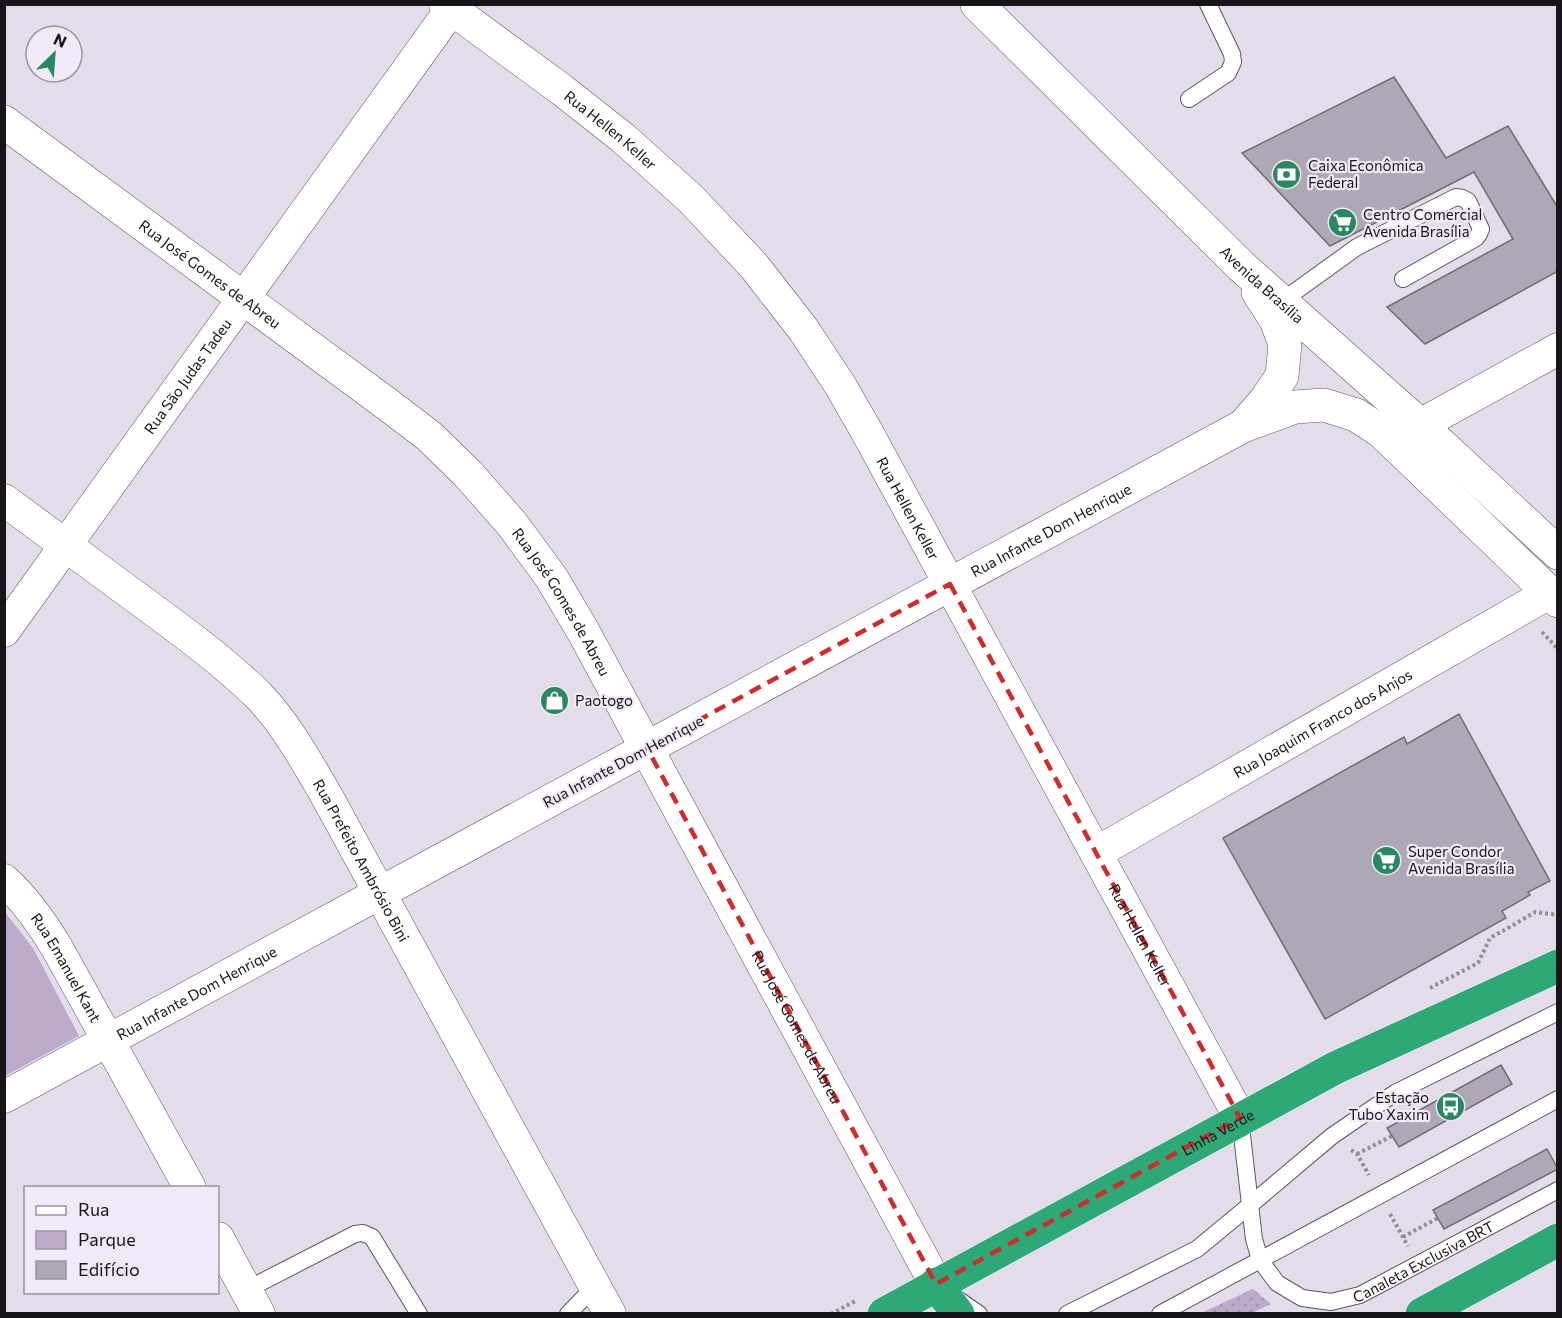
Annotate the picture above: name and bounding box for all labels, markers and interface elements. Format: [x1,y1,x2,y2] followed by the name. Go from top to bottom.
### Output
[24,24,84,84] north arrow
[51,29,70,51] text: N
[561,86,661,173] street label: Rua Hellen Keller
[1308,156,1424,191] place label: Caixa Econômica Federal
[1271,158,1303,190] bank icon: Caixa Econômica Federal
[1363,205,1482,240] place label: Centro Comercial Avenida Brasília
[1326,207,1358,239] supermarket icon: Centro Comercial Avenida Brasília
[136,216,284,332] street label: Rua José Gomes de Abreu
[1217,242,1308,327] street label: Avenida Brasília
[140,315,235,437] street label: Rua São Judas Tadeu
[873,454,944,563] street label: Rua Hellen Keller
[967,479,1134,580] street label: Rua Infante Dom Henrique
[509,524,615,679] street label: Rua José Gomes de Abreu
[1230,665,1415,781] street label: Rua Joaquim Franco dos Anjos
[538,684,570,716] shop icon: Paotogo
[575,691,633,709] place label: Paotogo
[540,711,707,811] street label: Rua Infante Dom Henrique
[310,776,413,945] street label: Rua Prefeito Ambrósio Bini
[1408,842,1515,877] place label: Super Condor Avenida Brasília
[1371,844,1403,876] supermarket icon: Super Condor Avenida Brasília
[1105,881,1176,990] street label: Rua Hellen Keller
[28,909,105,1025] street label: Rua Emanuel Kant
[113,942,280,1043] street label: Rua Infante Dom Henrique
[748,947,846,1106] street label: Rua José Gomes de Abreu
[1349,1088,1429,1123] place label: Estação Tubo Xaxim
[1434,1090,1466,1122] bus stop icon: Estação Tubo Xaxim
[1178,1105,1257,1159] street label: Linha Verde
[24,1186,219,1294] legend
[78,1198,109,1220] text: Rua
[1351,1217,1497,1305] street label: Canaleta Exclusiva BRT
[78,1228,136,1250] text: Parque
[78,1258,140,1280] text: Edifício

